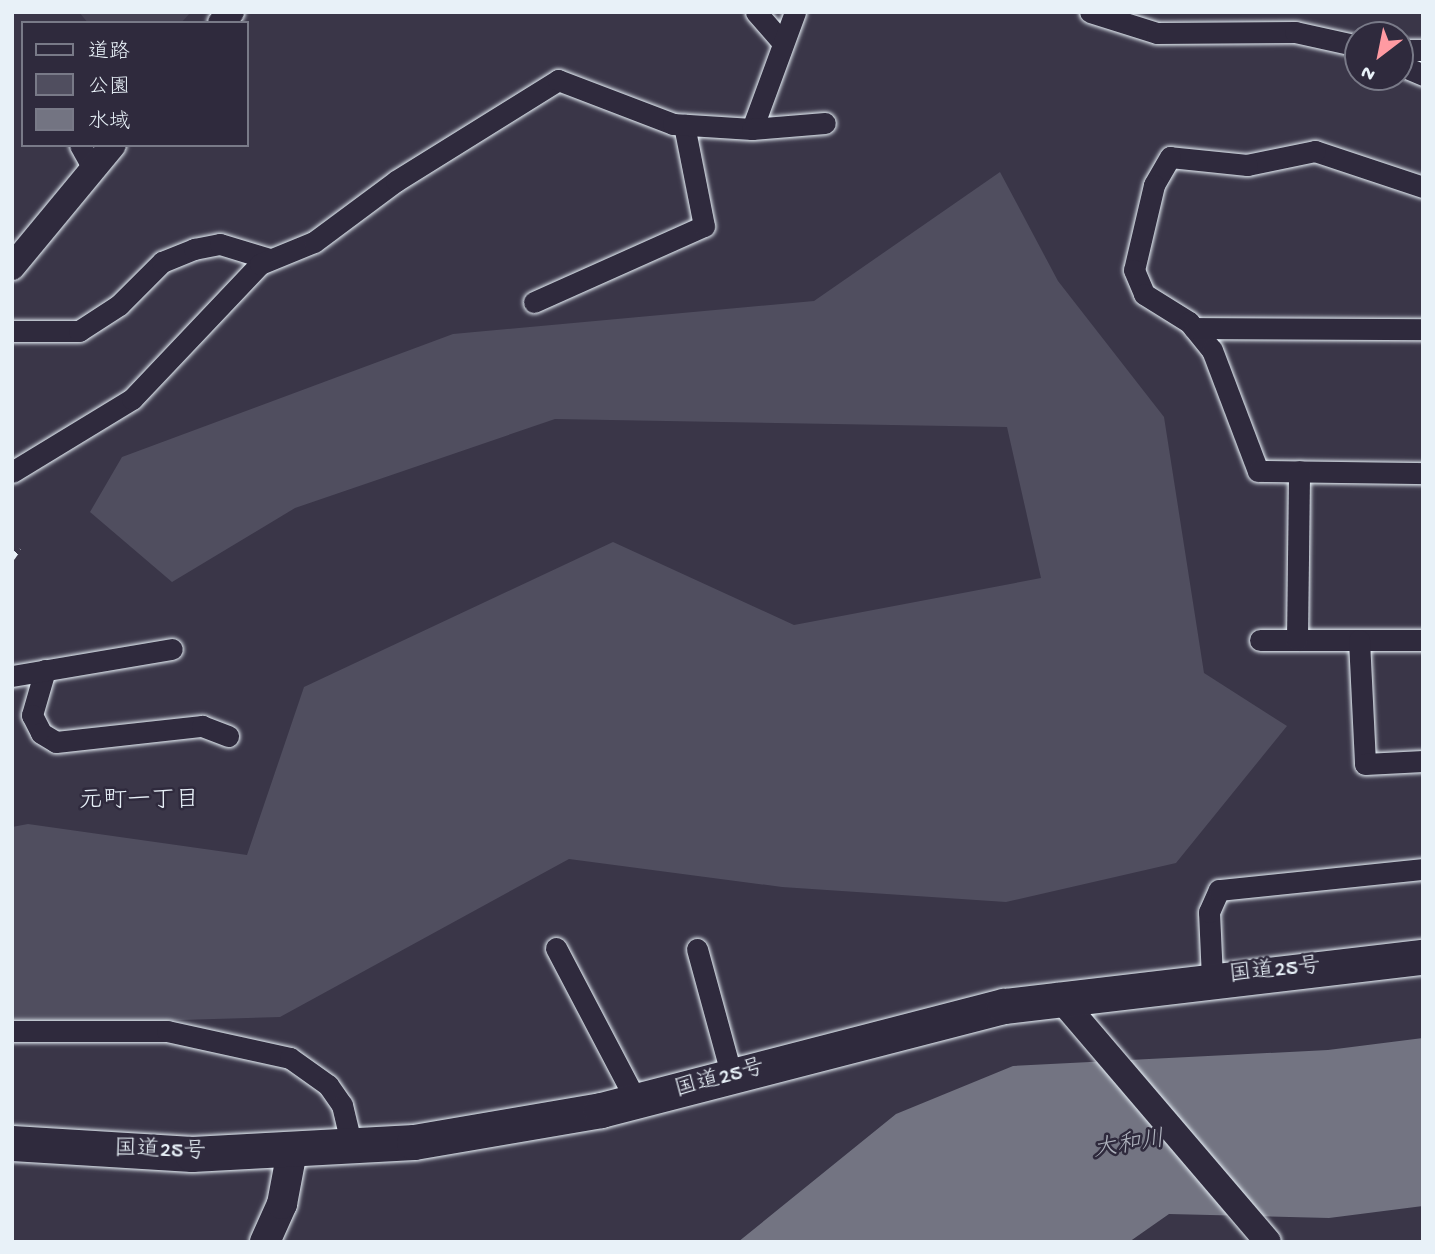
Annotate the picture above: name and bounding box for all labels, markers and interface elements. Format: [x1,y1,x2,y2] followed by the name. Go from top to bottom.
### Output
[21,21,248,147] legend
[1344,21,1414,91] north arrow
[88,41,130,66] text: 道路
[1357,59,1380,86] text: N
[88,76,130,101] text: 公園
[88,111,130,136] text: 水域
[79,788,199,816] district label: 元町一丁目
[1228,953,1322,991] street label: 国道25号
[672,1055,768,1105] street label: 国道25号
[1091,1126,1167,1166] water label: 大和川
[113,1137,207,1167] street label: 国道25号

